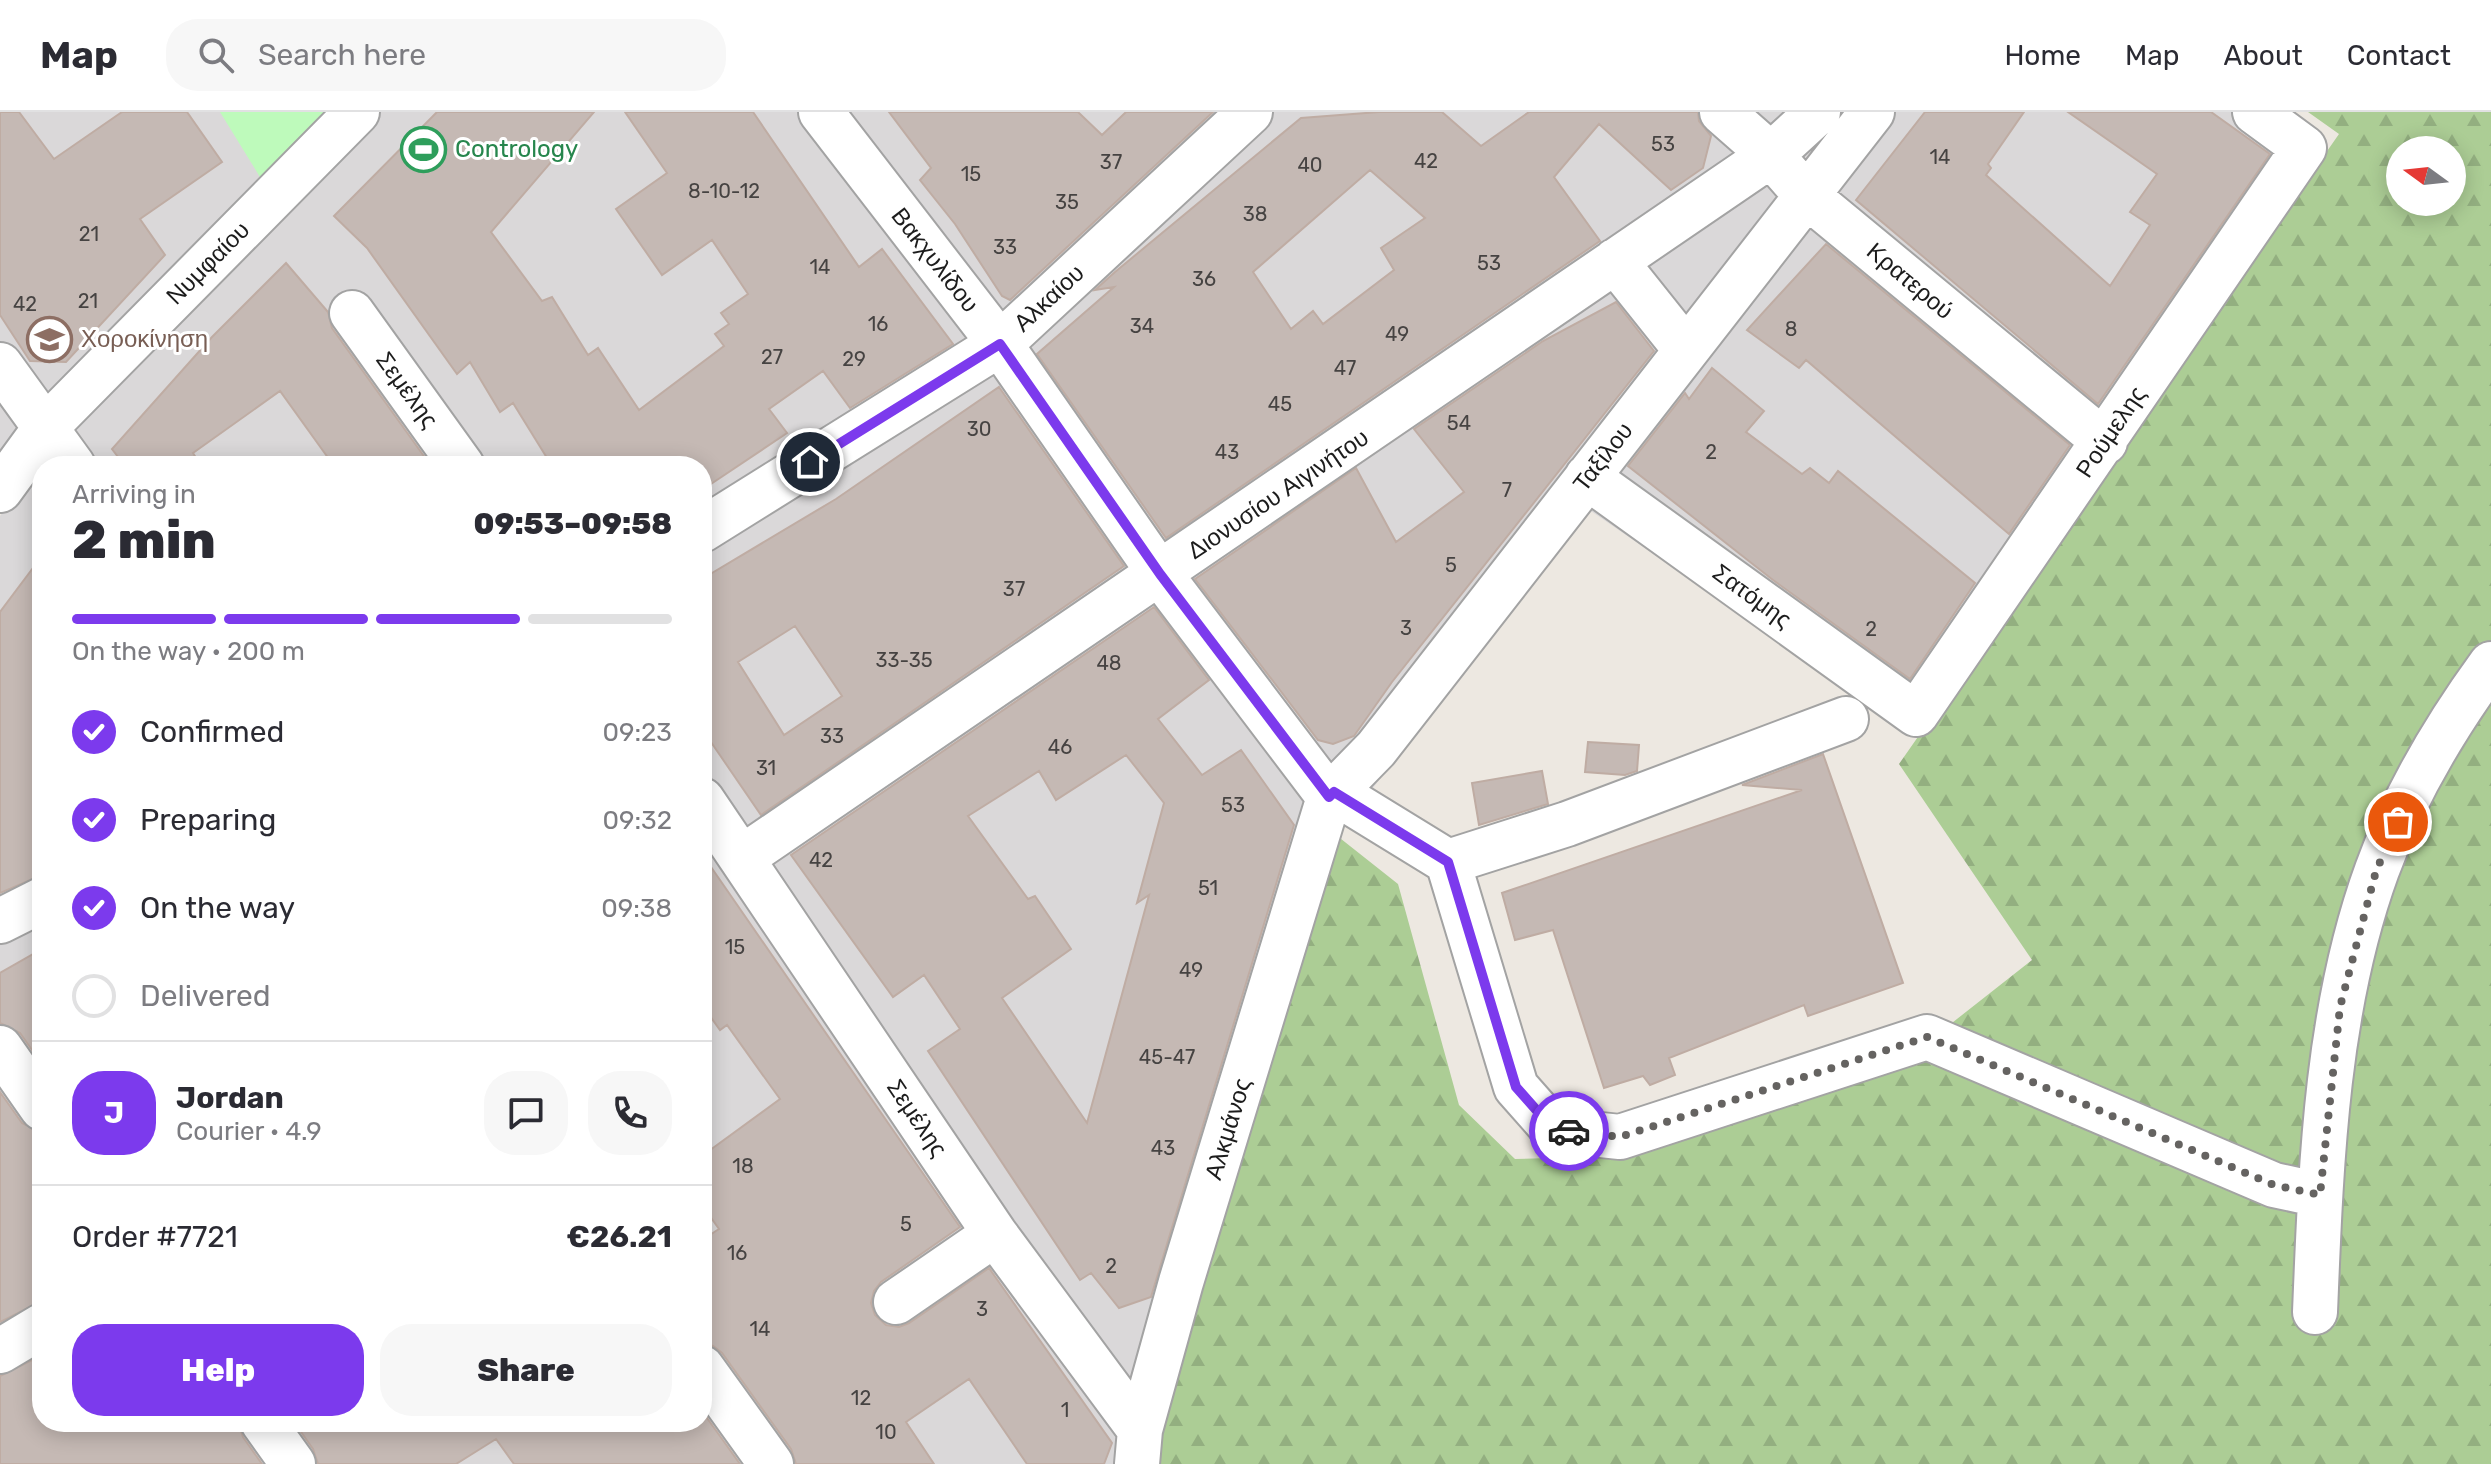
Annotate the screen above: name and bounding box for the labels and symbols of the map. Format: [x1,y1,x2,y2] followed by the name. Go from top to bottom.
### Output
[400,125,448,173] sports icon: Contrology
[1651,132,1675,156] house number: 53
[455,135,578,163] place label: Contrology
[2386,136,2466,216] north arrow
[1930,145,1950,169] house number: 14
[1414,149,1438,173] house number: 42
[1100,150,1122,174] house number: 37
[1297,153,1323,177] house number: 40
[961,162,981,186] house number: 15
[688,179,760,203] house number: 8-10-12
[1055,190,1079,214] house number: 35
[886,202,984,318] street label: Βακχυλίδου
[1243,202,1267,226] house number: 38
[161,216,255,310] street label: Νυμφαίου
[79,222,99,246] house number: 21
[993,235,1017,259] house number: 33
[1861,237,1959,325] street label: Κρατερού
[1477,251,1501,275] house number: 53
[810,255,830,279] house number: 14
[1008,259,1090,337] street label: Αλκαίου
[1192,267,1216,291] house number: 36
[78,289,98,313] house number: 21
[13,292,37,316] house number: 42
[868,312,888,336] house number: 16
[1130,314,1154,338] house number: 34
[26,315,74,363] school or university icon: Χοροκίνηση
[1785,317,1797,341] house number: 8
[1385,322,1409,346] house number: 49
[81,325,208,353] place label: Χοροκίνηση
[761,345,783,369] house number: 27
[370,347,444,433] street label: Σεμέλης
[842,347,866,371] house number: 29
[1334,356,1356,380] house number: 47
[2070,381,2152,483] street label: Ρούμελης
[1268,392,1292,416] house number: 45
[1447,411,1471,435] house number: 54
[967,417,991,441] house number: 30
[1567,417,1639,497] street label: Ταξίλου
[1182,423,1374,565] street label: Διονυσίου Αιγινήτου
[776,428,844,496] pin
[1215,440,1239,464] house number: 43
[1705,440,1717,464] house number: 2
[1502,478,1512,502] house number: 7
[1445,553,1457,577] house number: 5
[1707,558,1797,634] street label: Σατόμης
[1003,577,1025,601] house number: 37
[1400,616,1412,640] house number: 3
[1865,617,1877,641] house number: 2
[875,648,933,672] house number: 33-35
[1096,651,1122,675] house number: 48
[820,724,844,748] house number: 33
[1048,735,1072,759] house number: 46
[756,756,776,780] house number: 31
[2364,788,2432,856] pin
[1221,793,1245,817] house number: 53
[809,848,833,872] house number: 42
[1198,876,1218,900] house number: 51
[725,935,745,959] house number: 15
[1179,958,1203,982] house number: 49
[1139,1045,1195,1069] house number: 45-47
[881,1074,953,1162] street label: Σεμέλης
[1199,1075,1257,1183] street label: Αλκμάνος
[1529,1091,1609,1171] courier
[1151,1136,1175,1160] house number: 43
[732,1154,754,1178] house number: 18
[900,1212,912,1236] house number: 5
[727,1241,747,1265] house number: 16
[1105,1254,1117,1278] house number: 2
[976,1297,988,1321] house number: 3
[750,1317,770,1341] house number: 14
[851,1386,871,1410] house number: 12
[1061,1398,1069,1422] house number: 1
[875,1420,897,1444] house number: 10

